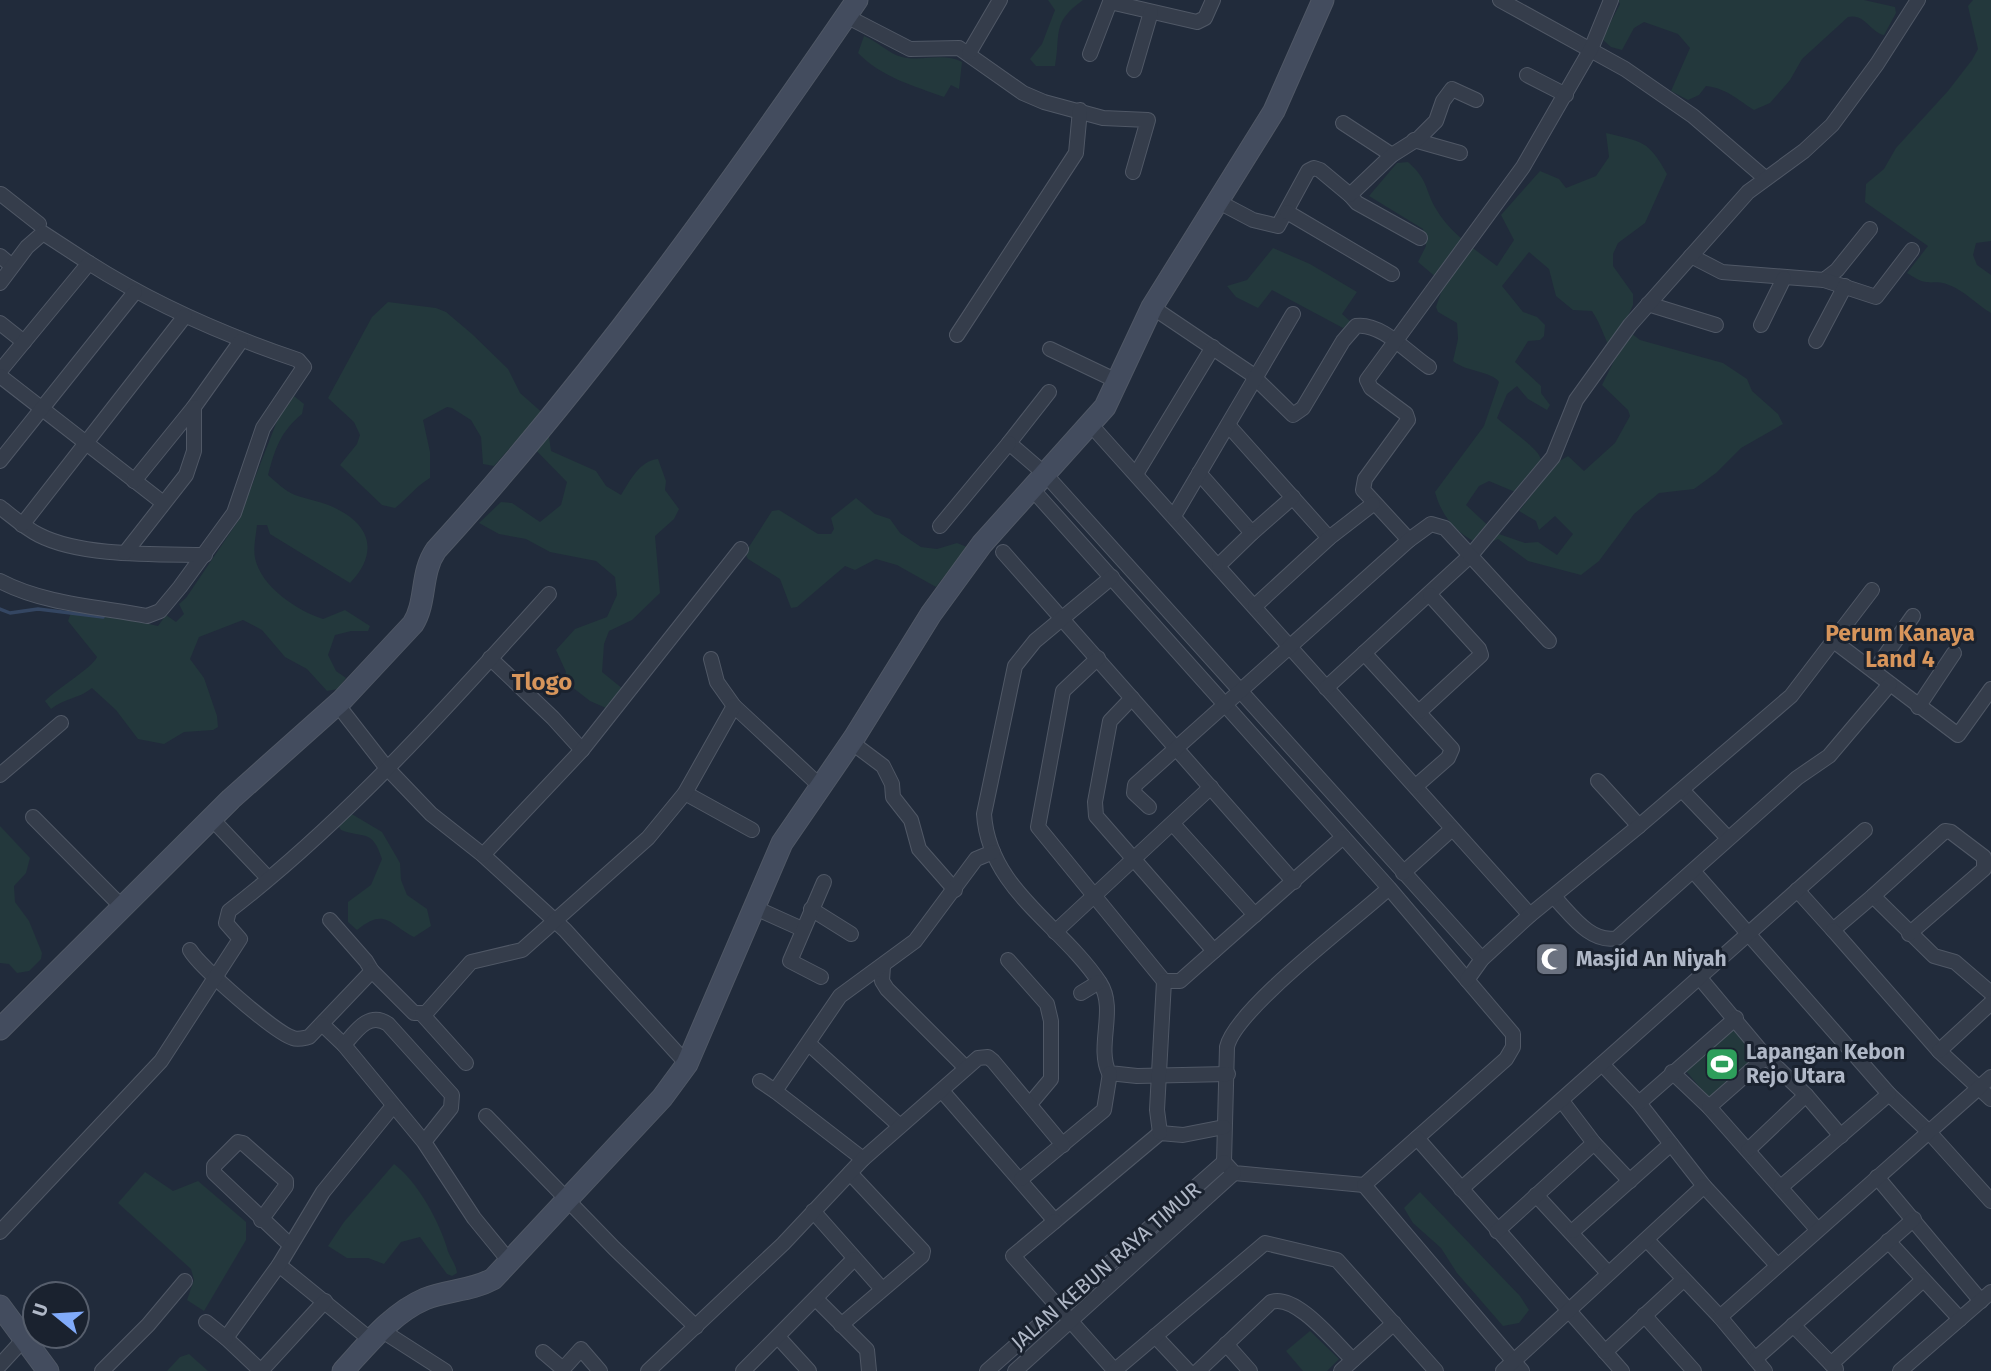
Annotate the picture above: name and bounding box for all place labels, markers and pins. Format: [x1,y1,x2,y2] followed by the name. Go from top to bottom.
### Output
[1533,940,1571,978] mosque icon: Masjid An Niyah
[1576,946,1727,972] place label: Masjid An Niyah
[1746,1039,1905,1089] place label: Lapangan Kebon Rejo Utara
[1703,1045,1741,1083] sports icon: Lapangan Kebon Rejo Utara

